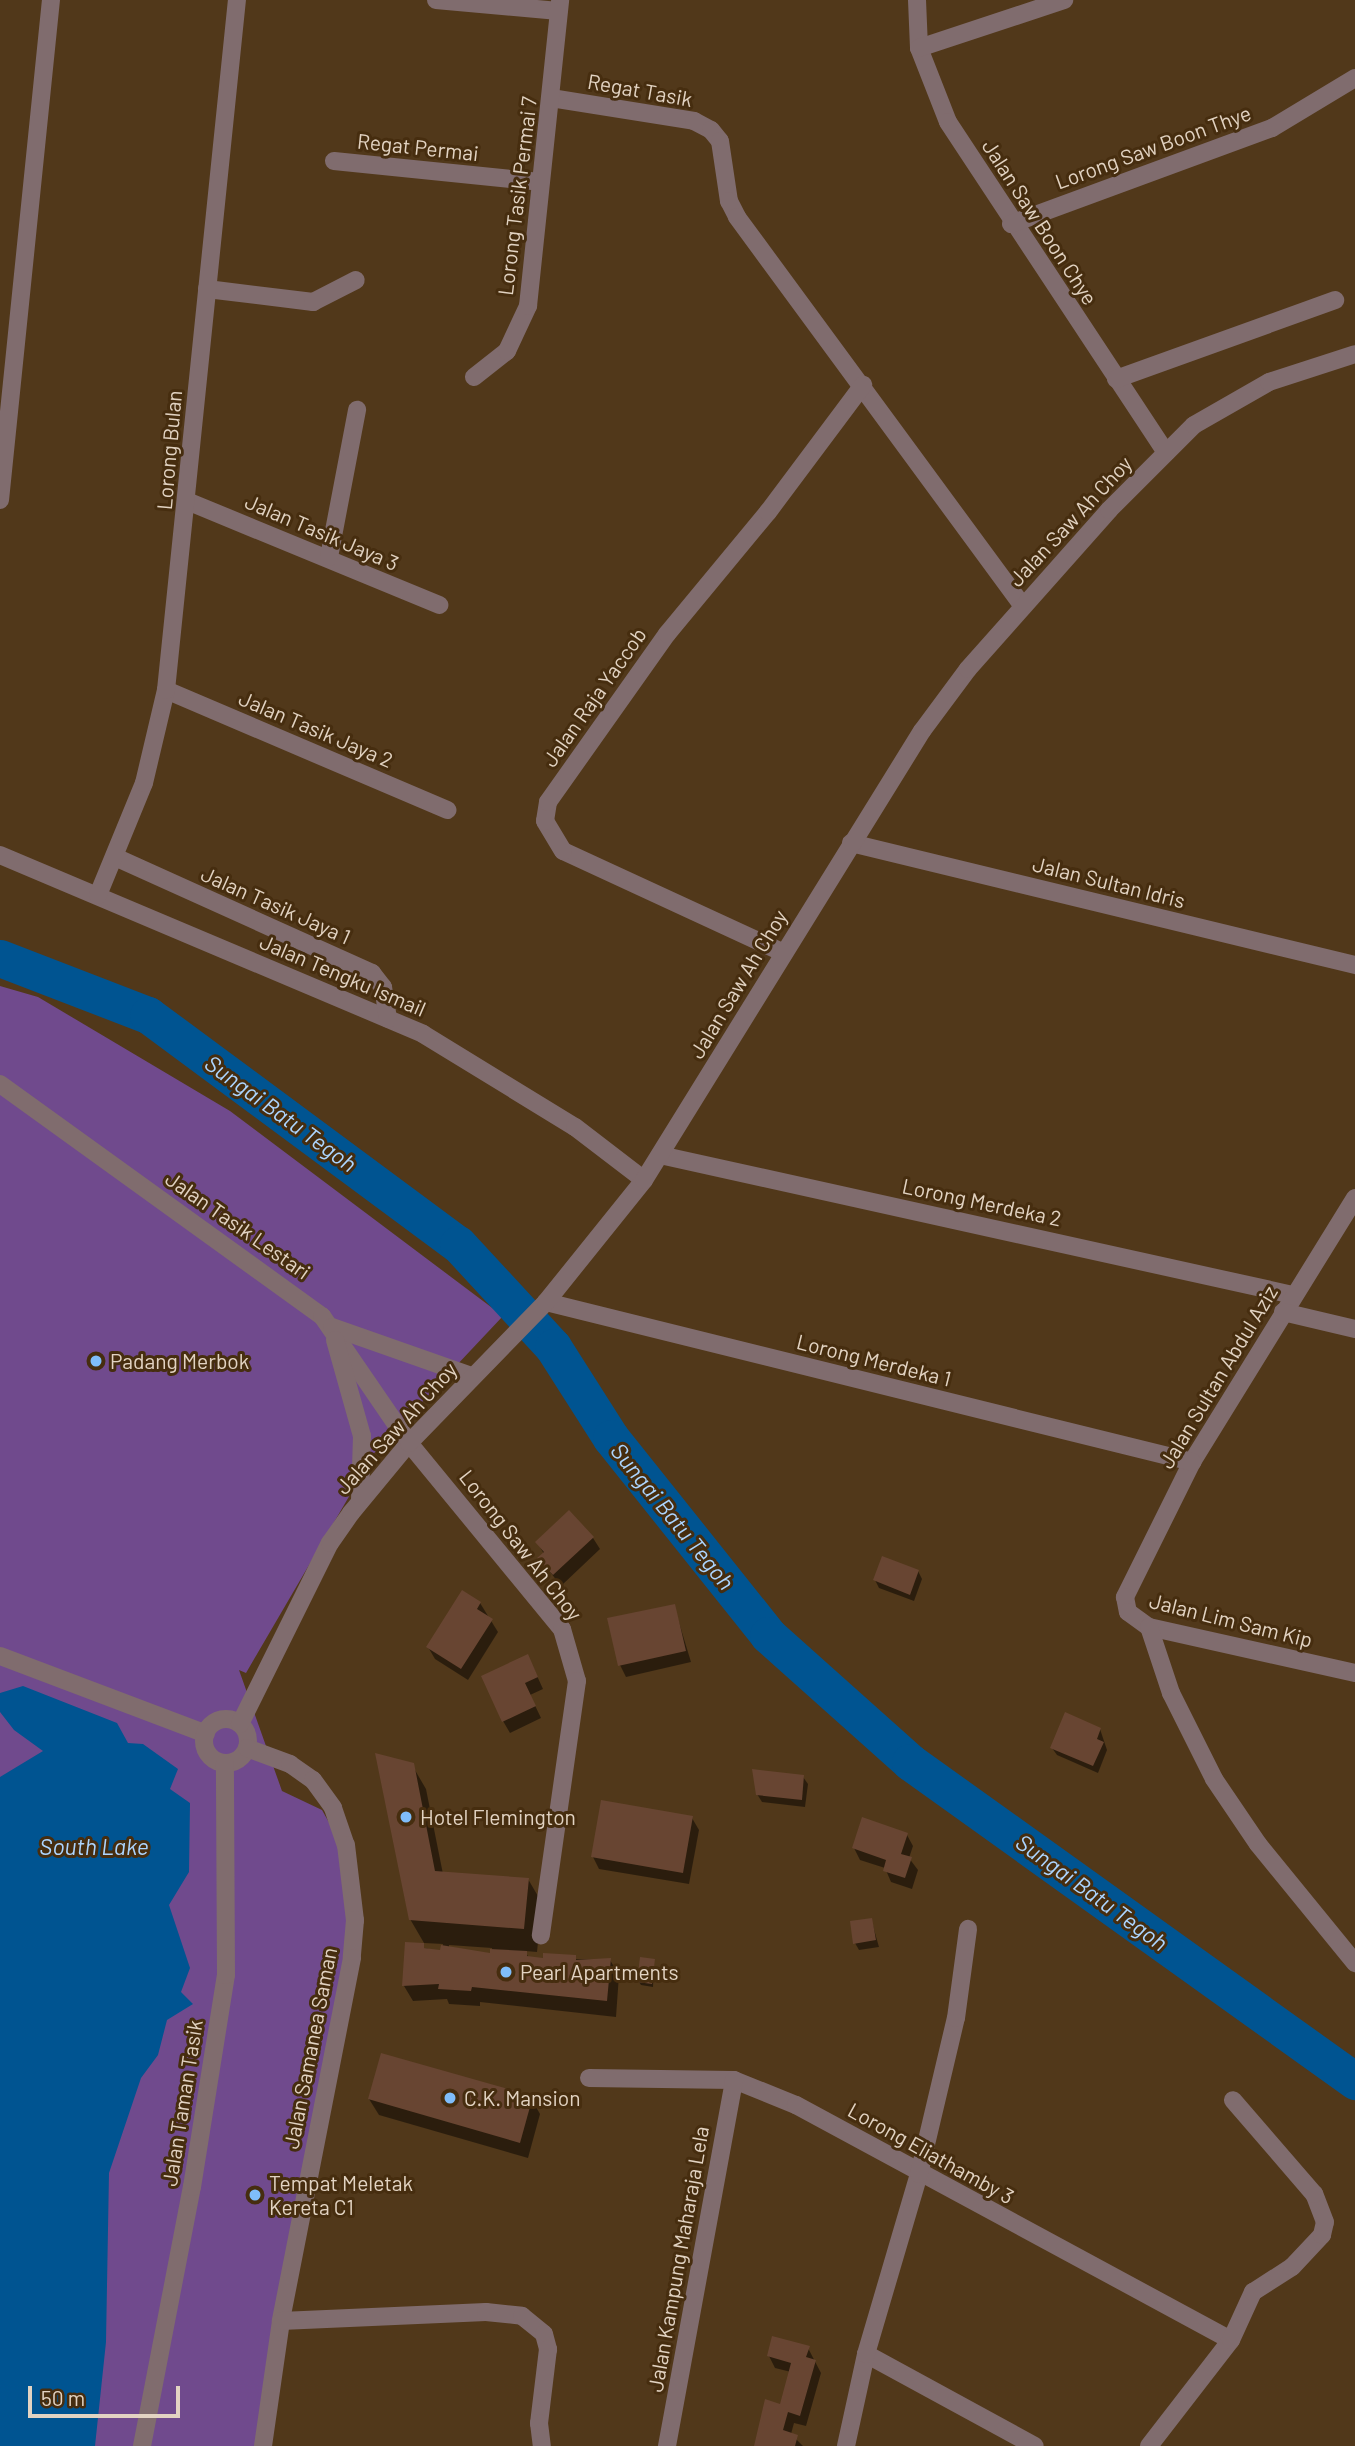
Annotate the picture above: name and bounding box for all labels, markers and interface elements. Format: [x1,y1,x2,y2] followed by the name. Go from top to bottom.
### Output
[586,68,694,112] street label: Regat Tasik
[492,95,542,297] street label: Lorong Tasik Permai 7
[1052,100,1254,194] street label: Lorong Saw Boon Thye
[356,128,480,166] street label: Regat Permai
[977,135,1103,309] street label: Jalan Saw Boon Chye
[151,389,187,511] street label: Lorong Bulan
[1003,451,1137,591] street label: Jalan Saw Ah Choy
[241,488,403,576] street label: Jalan Tasik Jaya 3
[537,623,651,771] street label: Jalan Raja Yaccob
[235,685,397,773] street label: Jalan Tasik Jaya 2
[1030,851,1188,913] street label: Jalan Sultan Idris
[197,861,355,949] street label: Jalan Tasik Jaya 1
[684,905,792,1063] street label: Jalan Saw Ah Choy
[256,929,430,1021] street label: Jalan Tengku Ismail
[200,1049,362,1177] water label: Sungai Batu Tegoh
[161,1166,315,1284] street label: Jalan Tasik Lestari
[900,1173,1064,1231] street label: Lorong Merdeka 2
[1153,1281,1283,1473] street label: Jalan Sultan Abdul Aziz
[794,1329,954,1391] street label: Lorong Merdeka 1
[110,1348,249,1374] place label: Padang Merbok
[88,1353,104,1369] marker: Padang Merbok
[330,1357,462,1499] street label: Jalan Saw Ah Choy
[605,1437,741,1595] water label: Sungai Batu Tegoh
[454,1465,588,1625] street label: Lorong Saw Ah Choy
[1147,1588,1315,1652] street label: Jalan Lim Sam Kip
[420,1804,576,1830] place label: Hotel Flemington
[398,1809,414,1825] marker: Hotel Flemington
[1011,1828,1173,1956] water label: Sungai Batu Tegoh
[39,1832,149,1860] water label: South Lake
[278,1945,342,2151] street label: Jalan Samanea Saman
[520,1959,679,1985] place label: Pearl Apartments
[498,1964,514,1980] marker: Pearl Apartments
[156,2018,208,2188] street label: Jalan Taman Tasik
[464,2085,581,2111] place label: C.K. Mansion
[442,2090,458,2106] marker: C.K. Mansion
[844,2097,1018,2209] street label: Lorong Eliathamby 3
[642,2124,714,2394] street label: Jalan Kampung Maharaja Lela
[269,2170,413,2220] place label: Tempat Meletak Kereta C1
[247,2187,263,2203] marker: Tempat Meletak Kereta C1
[32,2372,184,2416] scale bar
[41,2385,85,2410] text: 50 m

